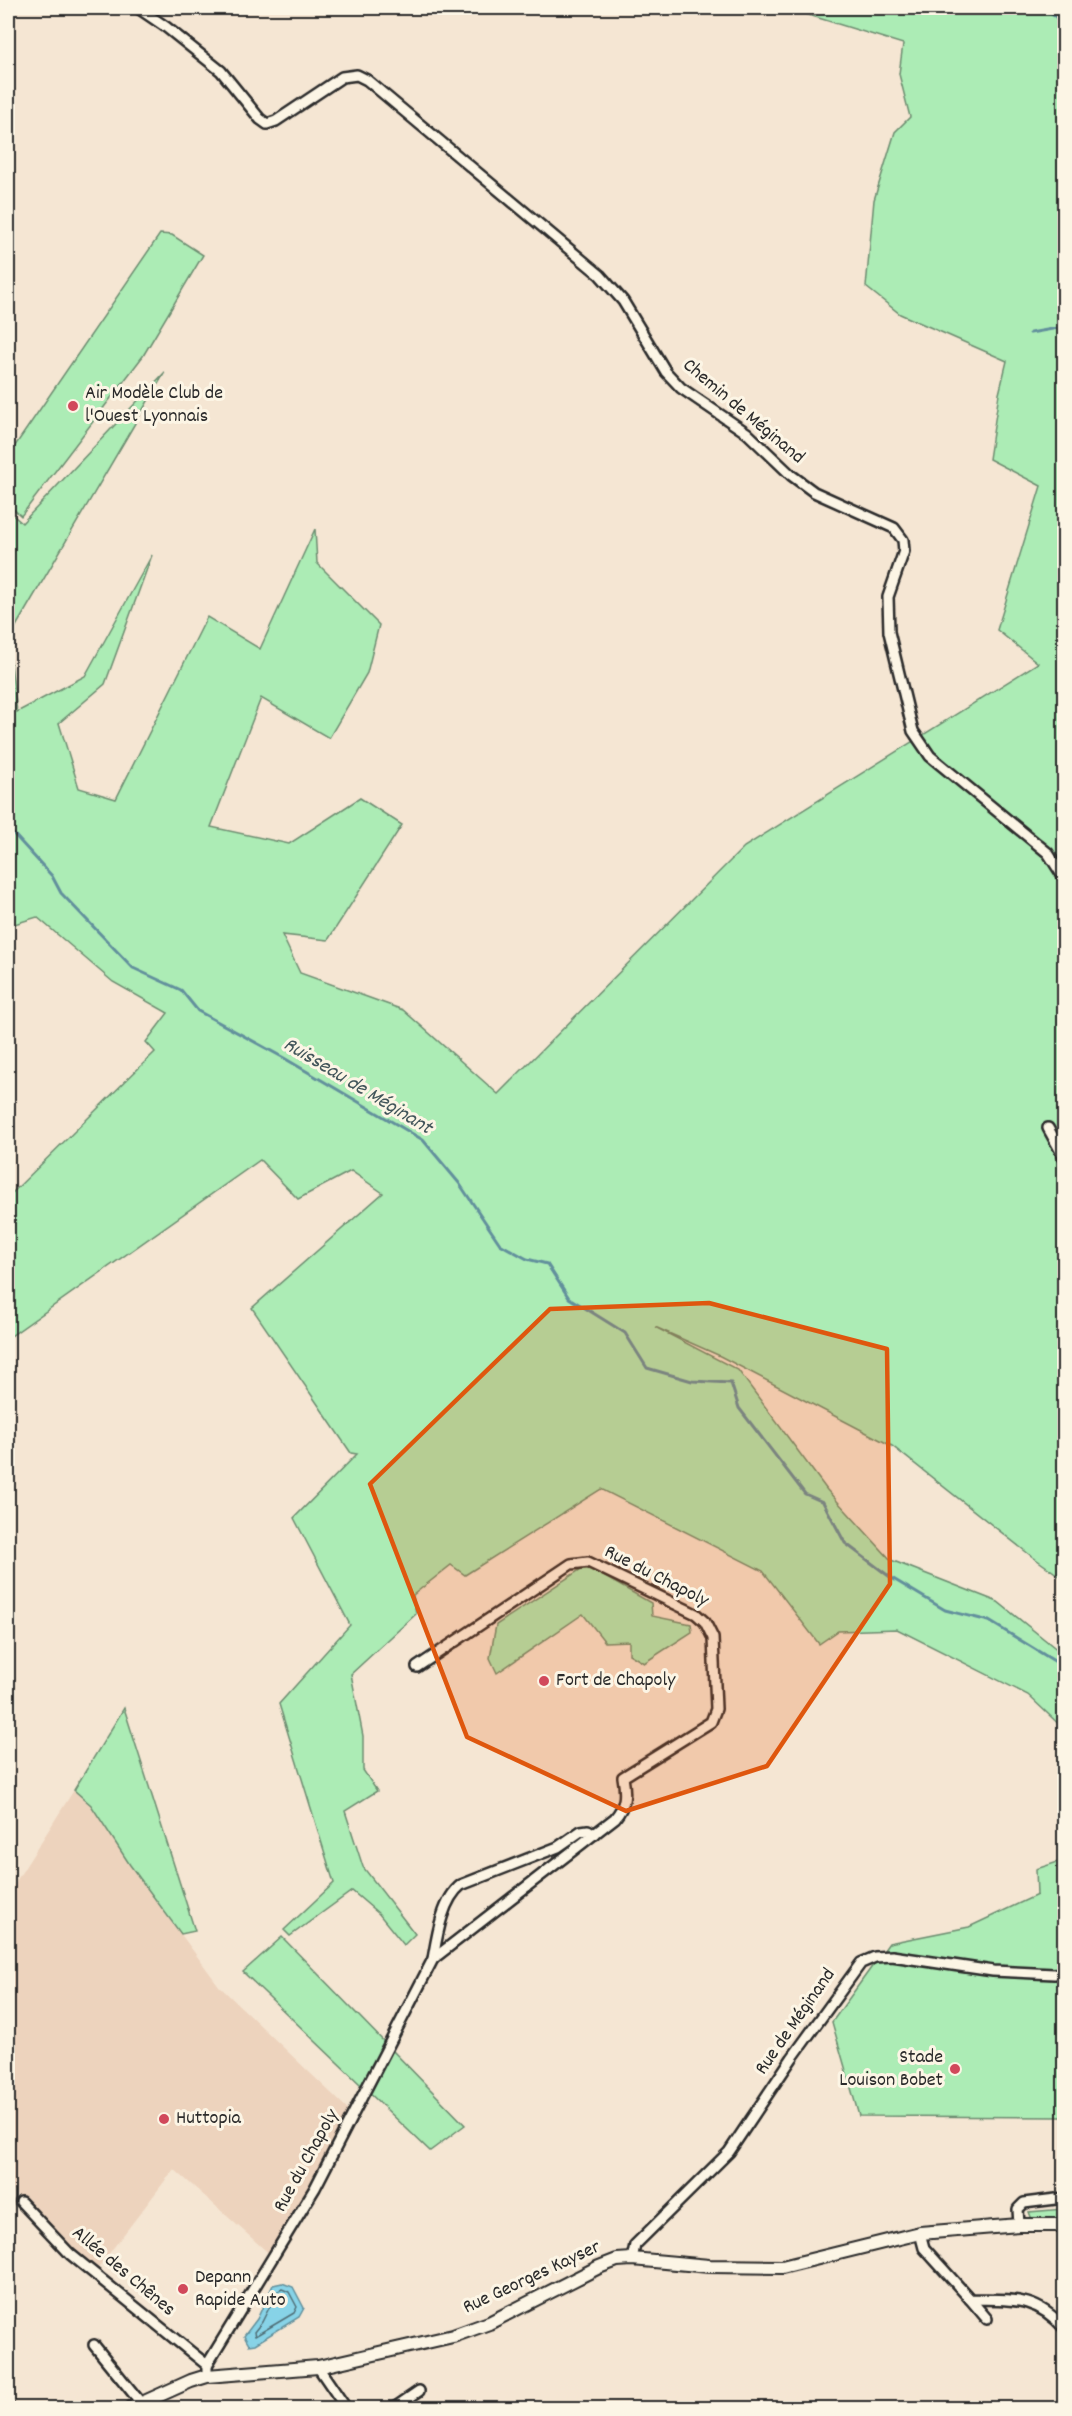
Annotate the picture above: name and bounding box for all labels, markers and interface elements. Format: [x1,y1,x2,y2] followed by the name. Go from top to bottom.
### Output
[676,352,810,472] street label: Chemin de Méginand
[85,380,223,431] place label: Air Modèle Club de l'Ouest Lyonnais
[66,399,80,413] marker: Air Modèle Club de l'Ouest Lyonnais
[277,1031,439,1145] water label: Ruisseau de Méginant
[599,1539,714,1616] street label: Rue du Chapoly
[556,1667,676,1695] place label: Fort de Chapoly
[537,1674,551,1688] marker: Fort de Chapoly
[749,1963,843,2081] street label: Rue de Méginand
[839,2044,943,2095] place label: Stade Louison Bobet
[948,2062,962,2076] marker: Stade Louison Bobet
[267,2104,347,2218] street label: Rue du Chapoly
[176,2105,241,2133] place label: Huttopia
[157,2112,171,2126] marker: Huttopia
[65,2220,181,2324] street label: Allée des Chênes
[459,2234,606,2322] street label: Rue Georges Kayser
[195,2264,286,2315] place label: Depann Rapide Auto
[176,2282,190,2296] marker: Depann Rapide Auto

